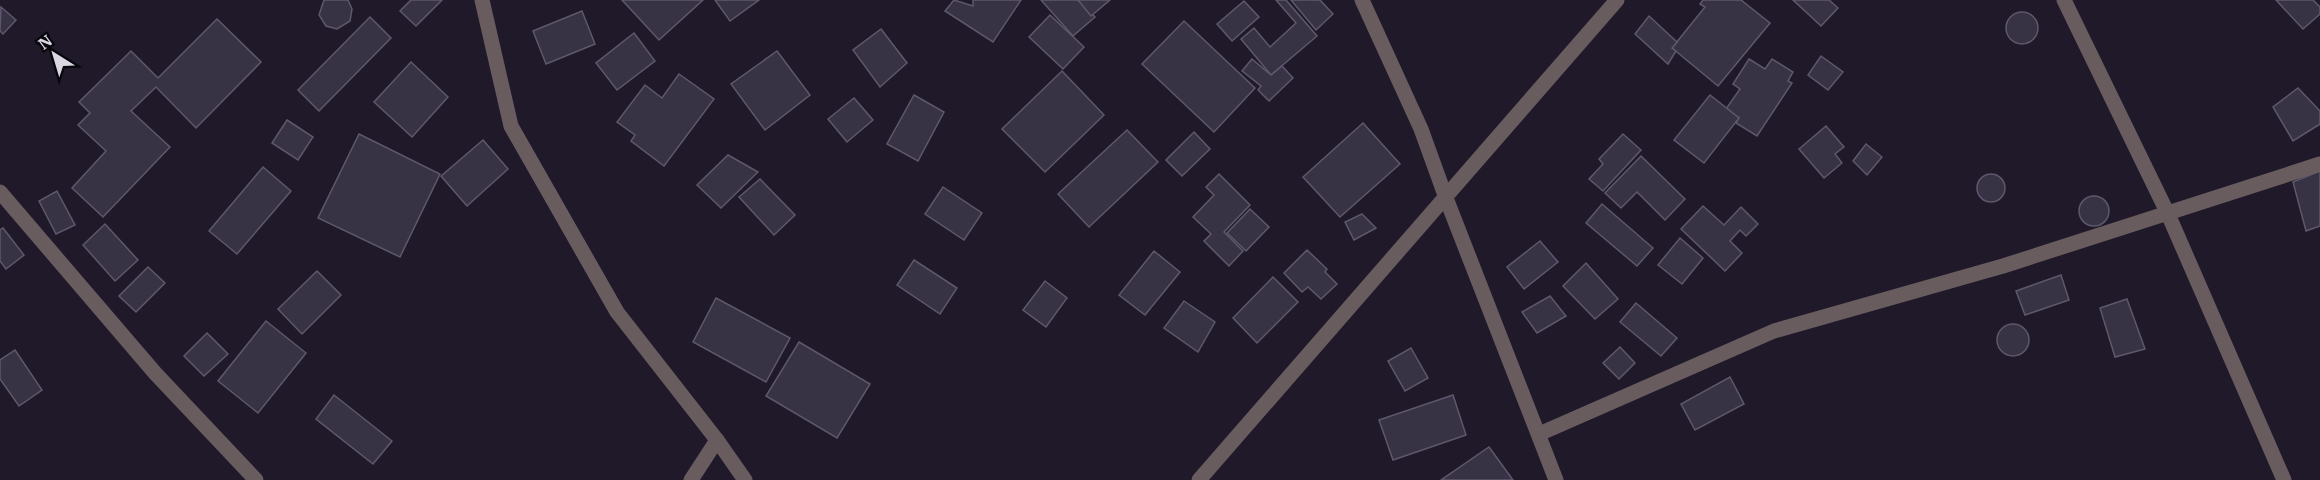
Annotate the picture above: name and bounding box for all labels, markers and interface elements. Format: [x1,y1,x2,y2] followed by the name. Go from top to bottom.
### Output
[24,24,84,84] north arrow
[34,30,56,54] text: N

